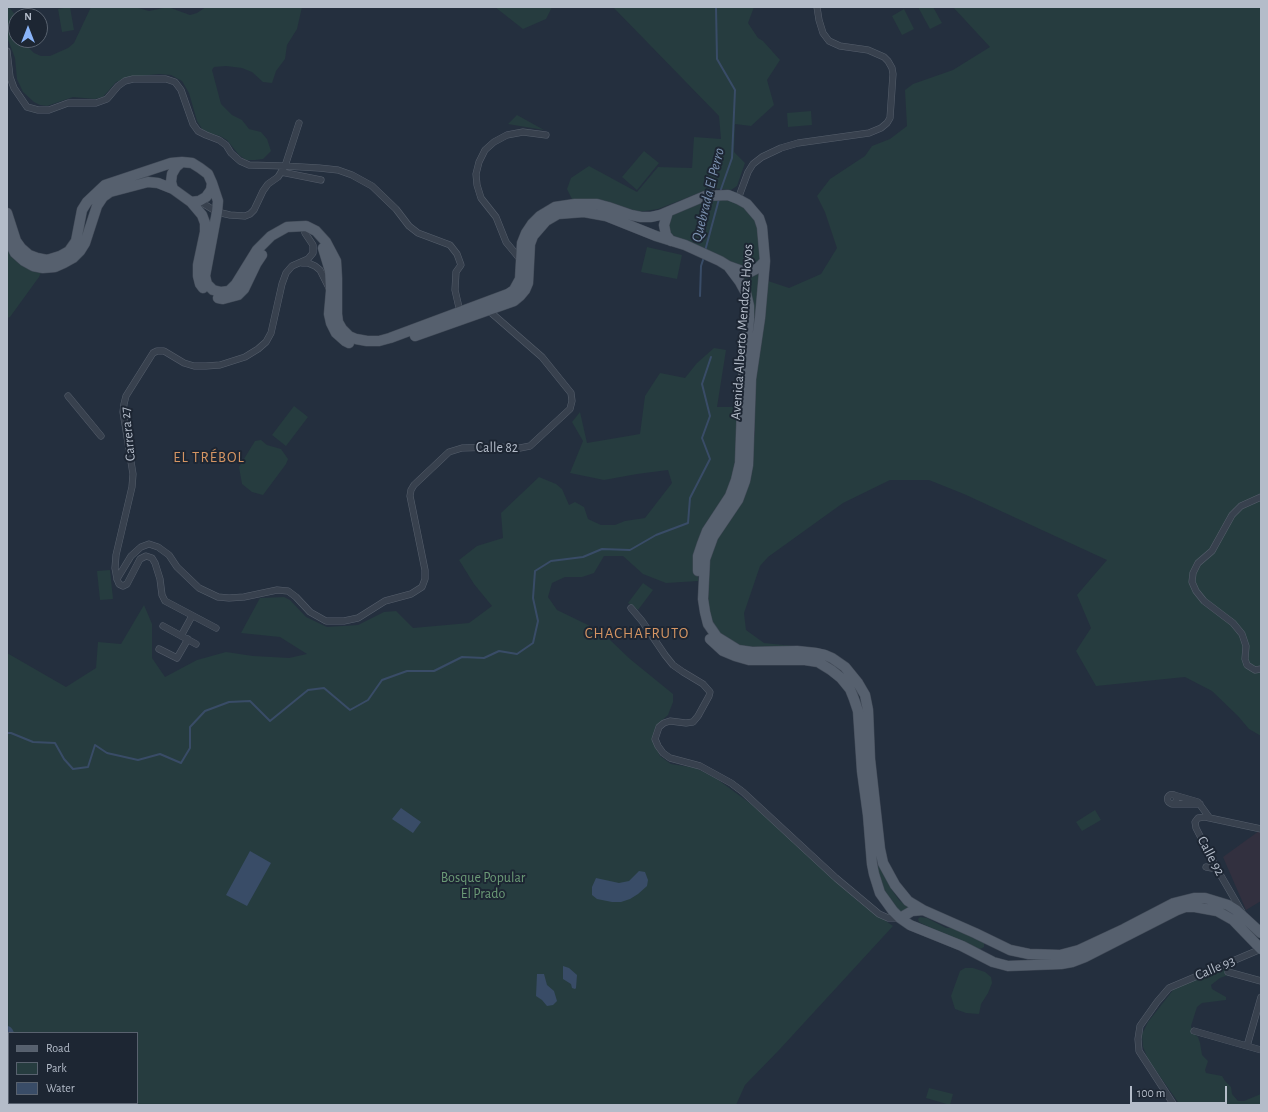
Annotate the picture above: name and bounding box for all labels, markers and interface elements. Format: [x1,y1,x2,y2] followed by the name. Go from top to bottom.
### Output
[8,8,48,48] north arrow
[24,11,32,22] text: N
[688,146,728,244] water label: Quebrada El Perro
[727,243,757,421] street label: Avenida Alberto Mendoza Hoyos
[117,406,139,462] street label: Carrera 27
[476,440,518,456] street label: Calle 82
[173,448,245,466] district label: EL TRÉBOL
[585,624,689,642] district label: CHACHAFRUTO
[1194,833,1228,879] street label: Calle 92
[441,870,525,902] park label: Bosque Popular El Prado
[1192,952,1238,984] street label: Calle 93
[8,1032,138,1104] legend
[46,1042,70,1054] text: Road
[46,1062,67,1074] text: Park
[1132,1078,1229,1104] scale bar
[46,1082,75,1094] text: Water
[1137,1087,1165,1099] text: 100 m

